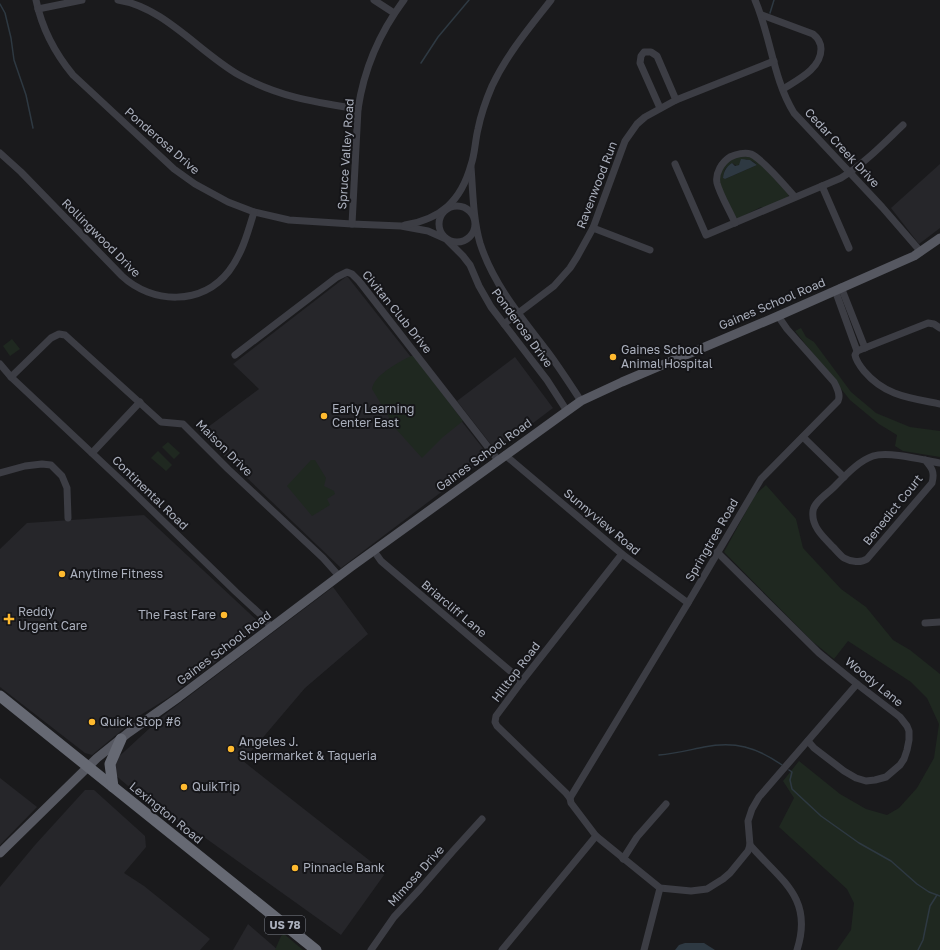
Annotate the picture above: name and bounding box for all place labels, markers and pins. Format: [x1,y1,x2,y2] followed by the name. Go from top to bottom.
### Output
[621,342,713,371] place label: Gaines School Animal Hospital
[608,352,618,362] marker: Gaines School Animal Hospital
[332,401,414,430] place label: Early Learning Center East
[319,411,329,421] marker: Early Learning Center East
[70,566,163,581] place label: Anytime Fitness
[57,569,67,579] marker: Anytime Fitness
[18,604,87,633] place label: Reddy Urgent Care
[138,607,216,622] place label: The Fast Fare
[219,610,229,620] marker: The Fast Fare
[3,613,15,625] marker: Reddy Urgent Care
[100,714,181,729] place label: Quick Stop #6
[87,717,97,727] marker: Quick Stop #6
[239,734,377,763] place label: Angeles J. Supermarket & Taqueria
[226,744,236,754] marker: Angeles J. Supermarket & Taqueria
[192,779,240,794] place label: QuikTrip
[179,782,189,792] marker: QuikTrip
[303,860,385,875] place label: Pinnacle Bank
[290,863,300,873] marker: Pinnacle Bank

